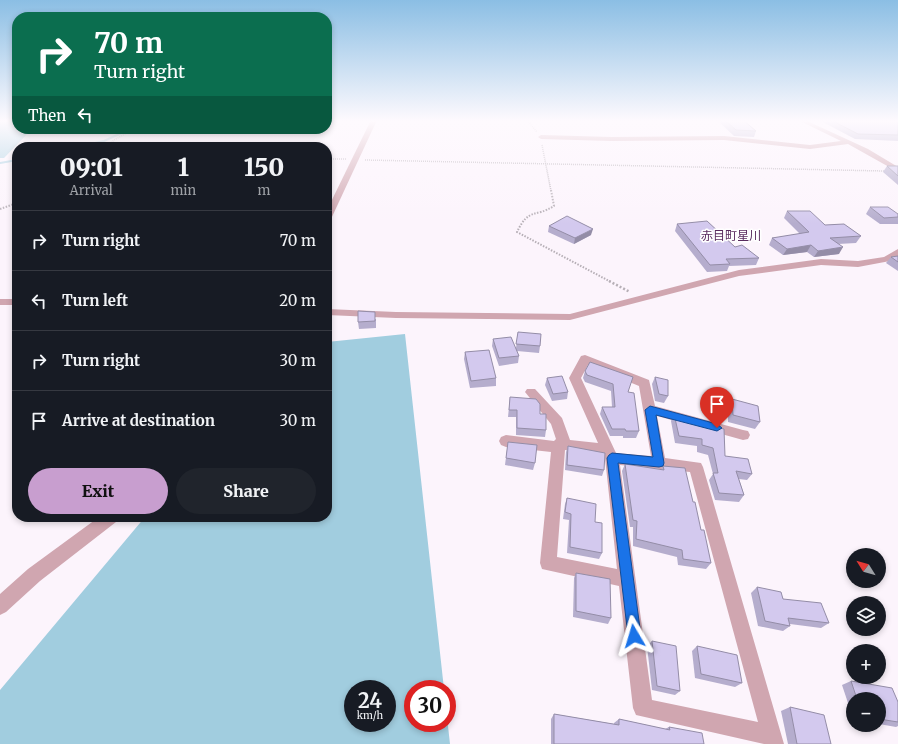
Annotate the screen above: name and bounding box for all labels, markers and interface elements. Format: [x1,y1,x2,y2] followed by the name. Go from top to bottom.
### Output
[94,25,163,61] text: 70 m
[28,28,80,80] icon: right
[94,60,185,83] text: Turn right
[74,104,96,126] icon: left
[28,106,66,125] text: Then
[60,152,123,183] text: 09:01
[178,152,189,183] text: 1
[244,152,284,183] text: 150
[69,182,113,199] text: Arrival
[170,182,196,199] text: min
[258,182,271,199] text: m
[701,228,761,243] district label: 赤目町星川
[28,230,50,252] icon: right
[62,231,140,250] text: Turn right
[280,231,316,250] text: 70 m
[28,290,50,312] icon: left
[62,291,128,310] text: Turn left
[279,291,316,310] text: 20 m
[28,350,50,372] icon: right
[62,351,140,370] text: Turn right
[279,351,316,370] text: 30 m
[700,387,734,428] pin
[706,393,728,415] icon: arrive
[28,410,50,432] icon: arrive
[62,411,215,430] text: Arrive at destination
[279,411,316,430] text: 30 m
[28,468,168,514] button: Exit
[176,468,316,514] button: Share
[846,548,886,588] north arrow
[846,548,886,732] map controls
[846,596,886,636] button: layers
[613,615,655,657] position arrow
[846,644,886,684] button: +
[404,680,456,732] speed limit sign: 30
[358,688,382,713] text: 24
[846,692,886,732] button: −
[357,709,383,722] text: km/h

